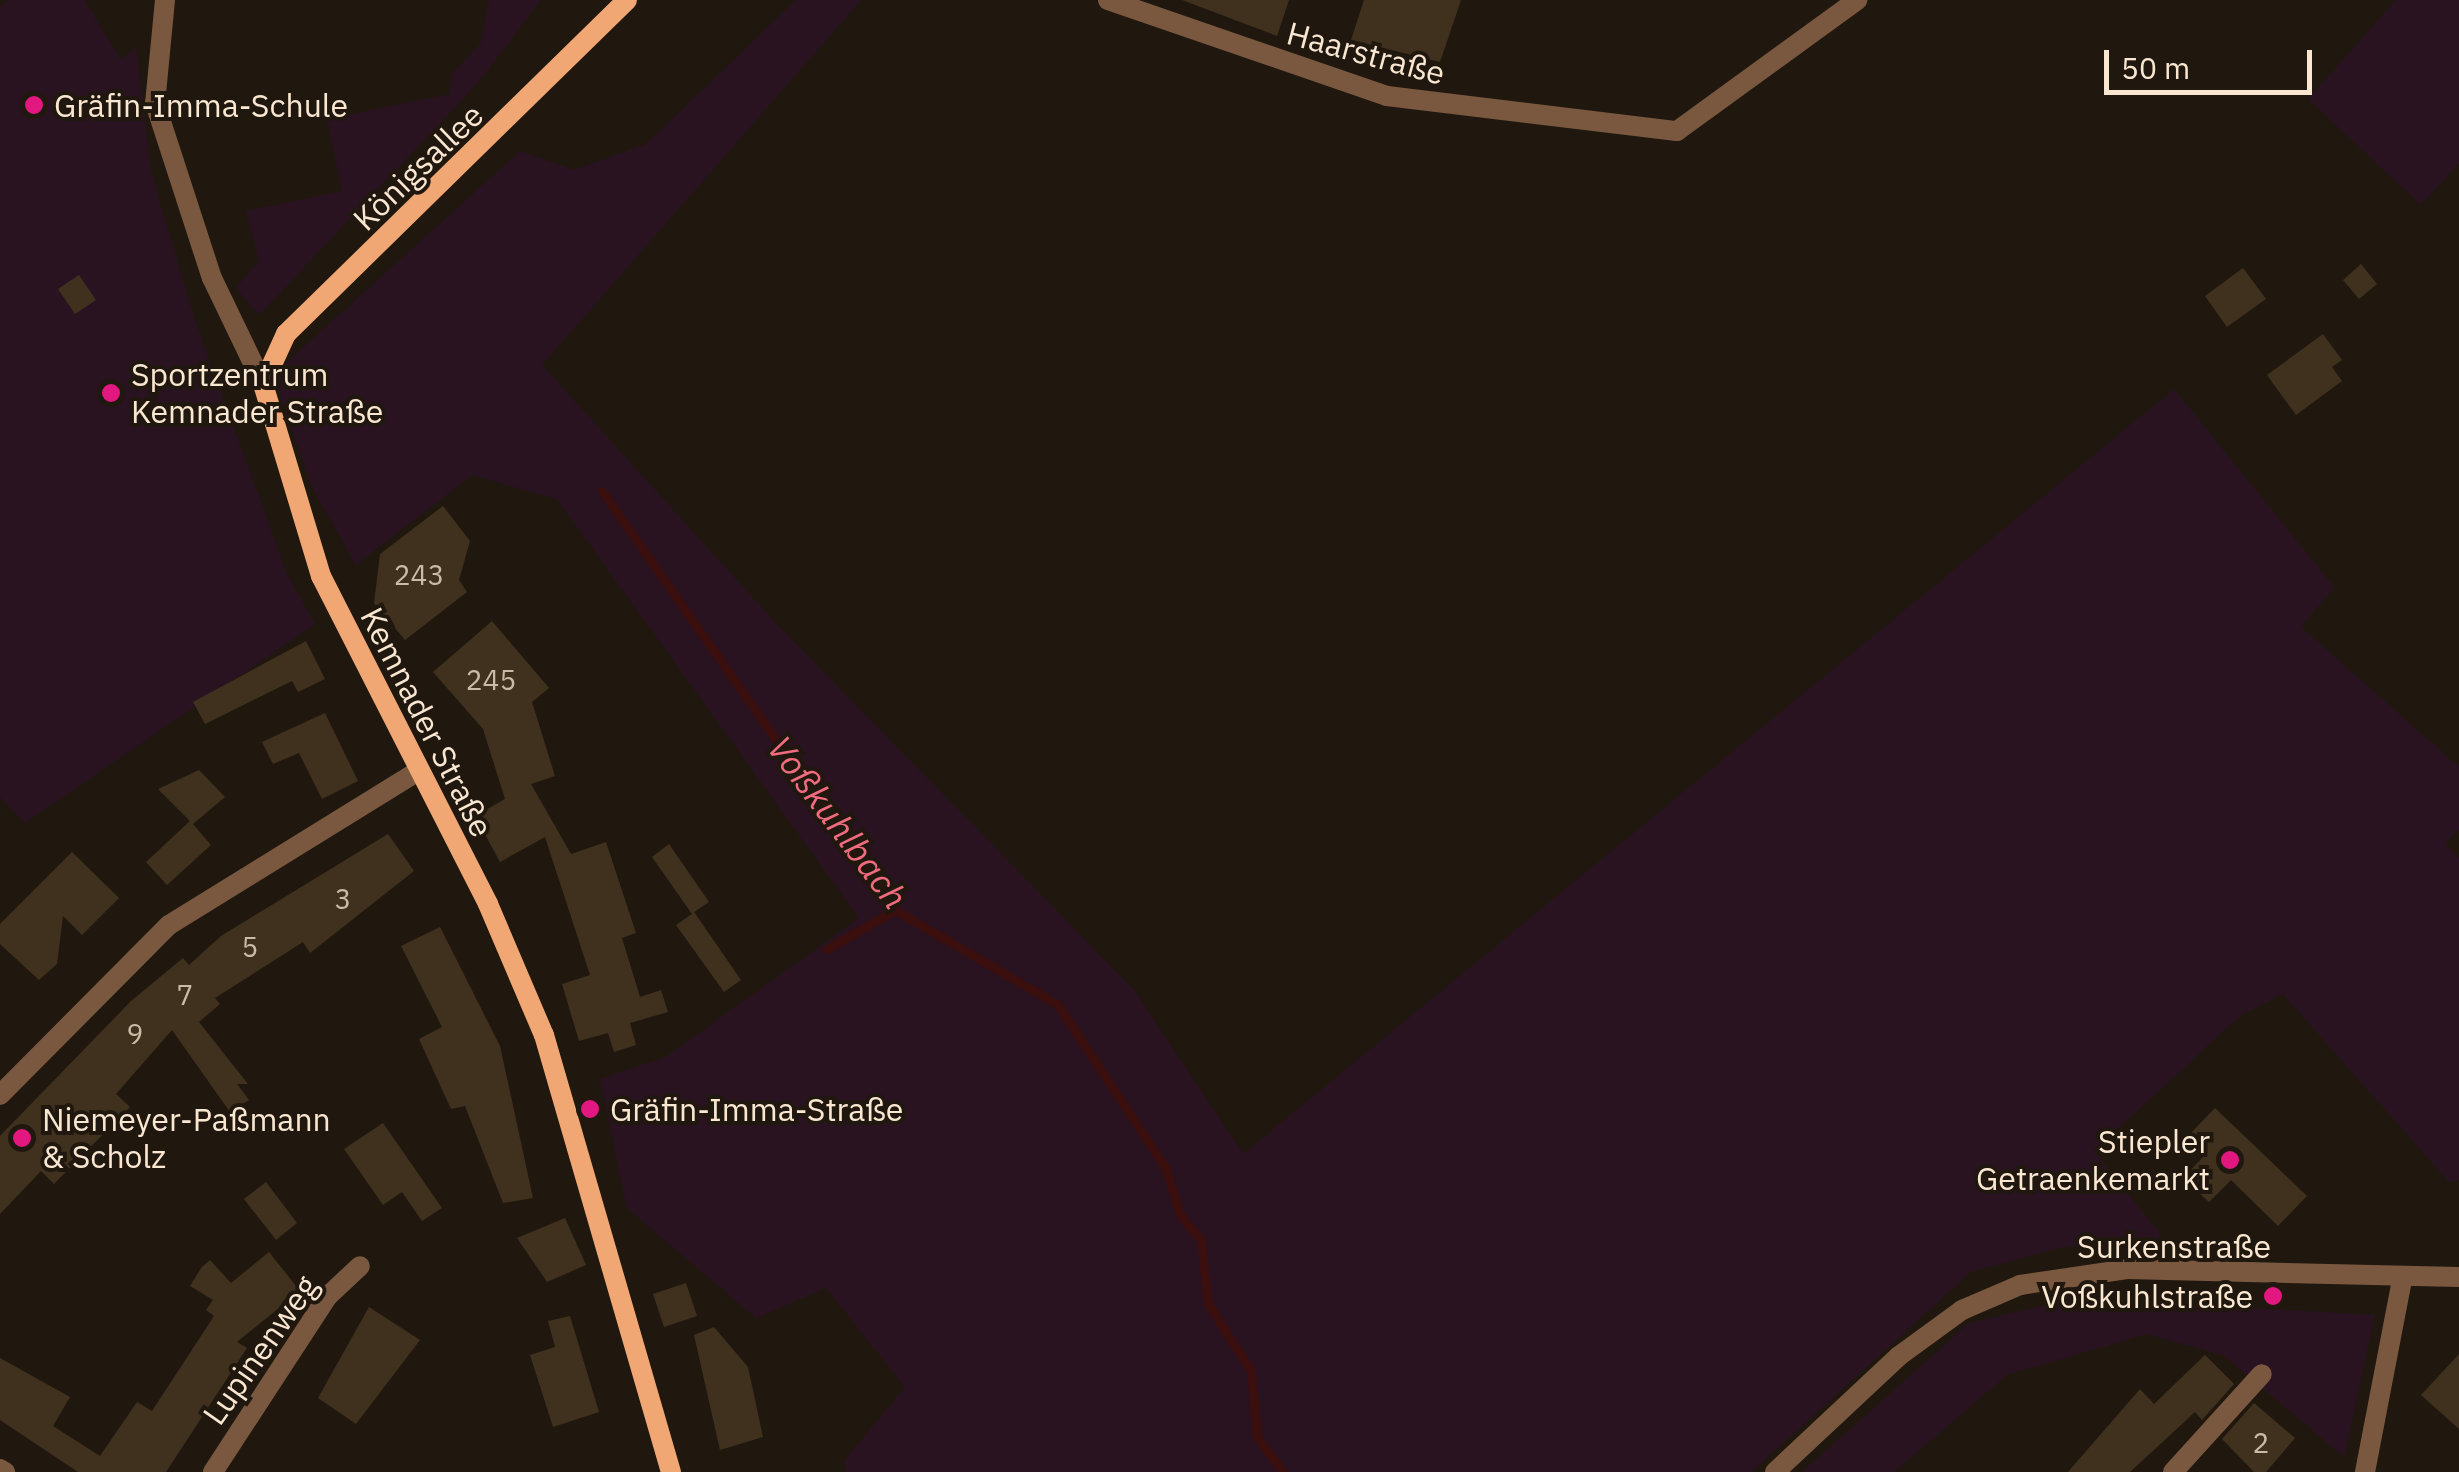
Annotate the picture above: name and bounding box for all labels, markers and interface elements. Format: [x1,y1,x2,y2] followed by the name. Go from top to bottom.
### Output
[1283,14,1449,92] street label: Haarstraße
[2109,30,2316,92] scale bar
[2121,48,2190,87] text: 50 m
[54,86,348,124] place label: Gräfin-Imma-Schule
[23,94,45,116] marker: Gräfin-Imma-Schule
[345,96,491,238] street label: Königsallee
[131,356,383,431] place label: Sportzentrum Kemnader Straße
[100,382,122,404] marker: Sportzentrum Kemnader Straße
[394,558,444,592] house number: 243
[353,601,501,843] street label: Kemnader Straße
[466,663,516,697] house number: 245
[759,727,917,917] water label: Voßkuhlbach
[335,882,351,916] house number: 3
[242,930,258,964] house number: 5
[177,978,193,1012] house number: 7
[127,1017,143,1051] house number: 9
[610,1090,903,1128] place label: Gräfin-Imma-Straße
[579,1098,601,1120] marker: Gräfin-Imma-Straße
[42,1101,331,1176] place label: Niemeyer-Paßmann & Scholz
[1976,1123,2210,1198] place label: Stiepler Getraenkemarkt
[11,1127,33,1149] marker: Niemeyer-Paßmann & Scholz
[2219,1149,2241,1171] marker: Stiepler Getraenkemarkt
[2077,1227,2271,1265] street label: Surkenstraße
[195,1268,325,1432] street label: Lupinenweg
[2041,1277,2253,1315] place label: Voßkuhlstraße
[2262,1285,2284,1307] marker: Voßkuhlstraße
[2253,1426,2269,1460] house number: 2

